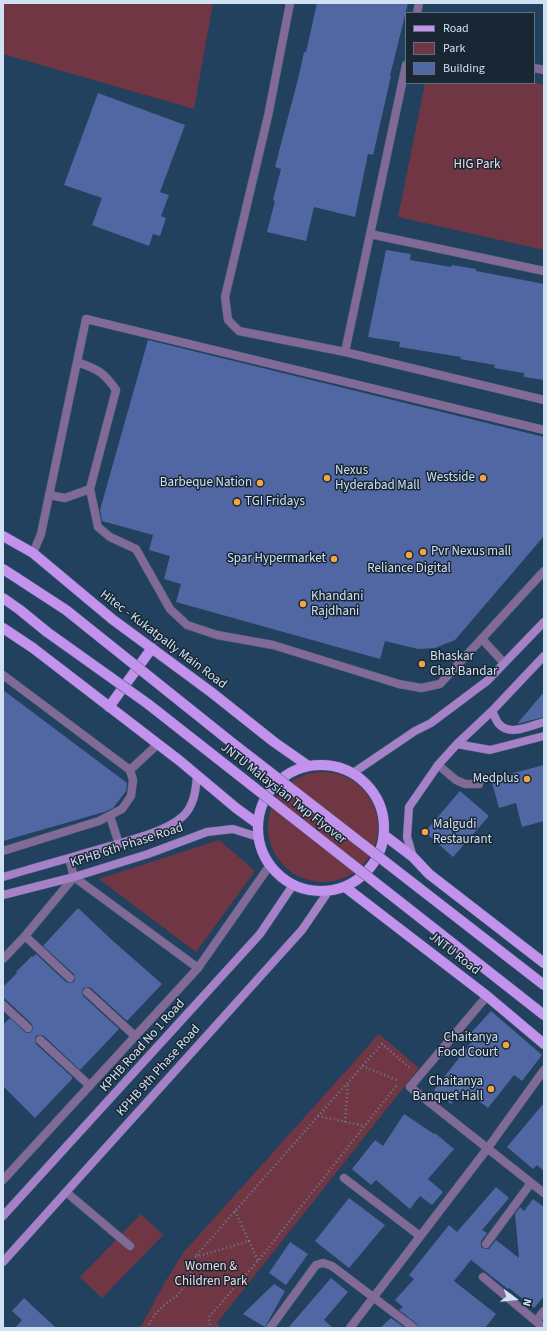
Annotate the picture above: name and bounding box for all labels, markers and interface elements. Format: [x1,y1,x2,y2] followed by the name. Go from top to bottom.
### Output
[405,12,535,84] legend
[443,20,469,37] text: Road
[443,40,465,57] text: Park
[443,60,485,77] text: Building
[454,157,500,173] park label: HIG Park
[335,463,420,494] place label: Nexus Hyderabad Mall
[427,470,475,486] place label: Westside
[322,473,332,483] marker: Nexus Hyderabad Mall
[478,473,488,483] marker: Westside
[160,475,252,491] place label: Barbeque Nation
[255,478,265,488] marker: Barbeque Nation
[245,494,305,510] place label: TGI Fridays
[232,497,242,507] marker: TGI Fridays
[431,544,511,560] place label: Pvr Nexus mall
[418,547,428,557] marker: Pvr Nexus mall
[404,550,414,560] marker: Reliance Digital
[227,551,326,567] place label: Spar Hypermarket
[329,554,339,564] marker: Spar Hypermarket
[367,561,451,577] place label: Reliance Digital
[97,587,229,693] street label: Hitec - Kukatpally Main Road
[311,589,363,620] place label: Khandani Rajdhani
[298,599,308,609] marker: Khandani Rajdhani
[430,649,497,680] place label: Bhaskar Chat Bandar
[417,659,427,669] marker: Bhaskar Chat Bandar
[217,740,349,848] street label: JNTU Malaysian Twp Flyover
[473,771,519,787] place label: Medplus
[522,774,532,784] marker: Medplus
[433,817,492,848] place label: Malgudi Restaurant
[69,820,185,872] street label: KPHB 6th Phase Road
[420,827,430,837] marker: Malgudi Restaurant
[425,929,483,979] street label: JNTU Road
[97,997,189,1095] street label: KPHB Road No 1 Road
[114,1022,204,1120] street label: KPHB 9th Phase Road
[437,1030,498,1061] place label: Chaitanya Food Court
[501,1040,511,1050] marker: Chaitanya Food Court
[412,1074,483,1105] place label: Chaitanya Banquet Hall
[486,1084,496,1094] marker: Chaitanya Banquet Hall
[174,1259,248,1290] park label: Women & Children Park
[495,1279,535,1319] north arrow
[519,1297,535,1308] text: N

